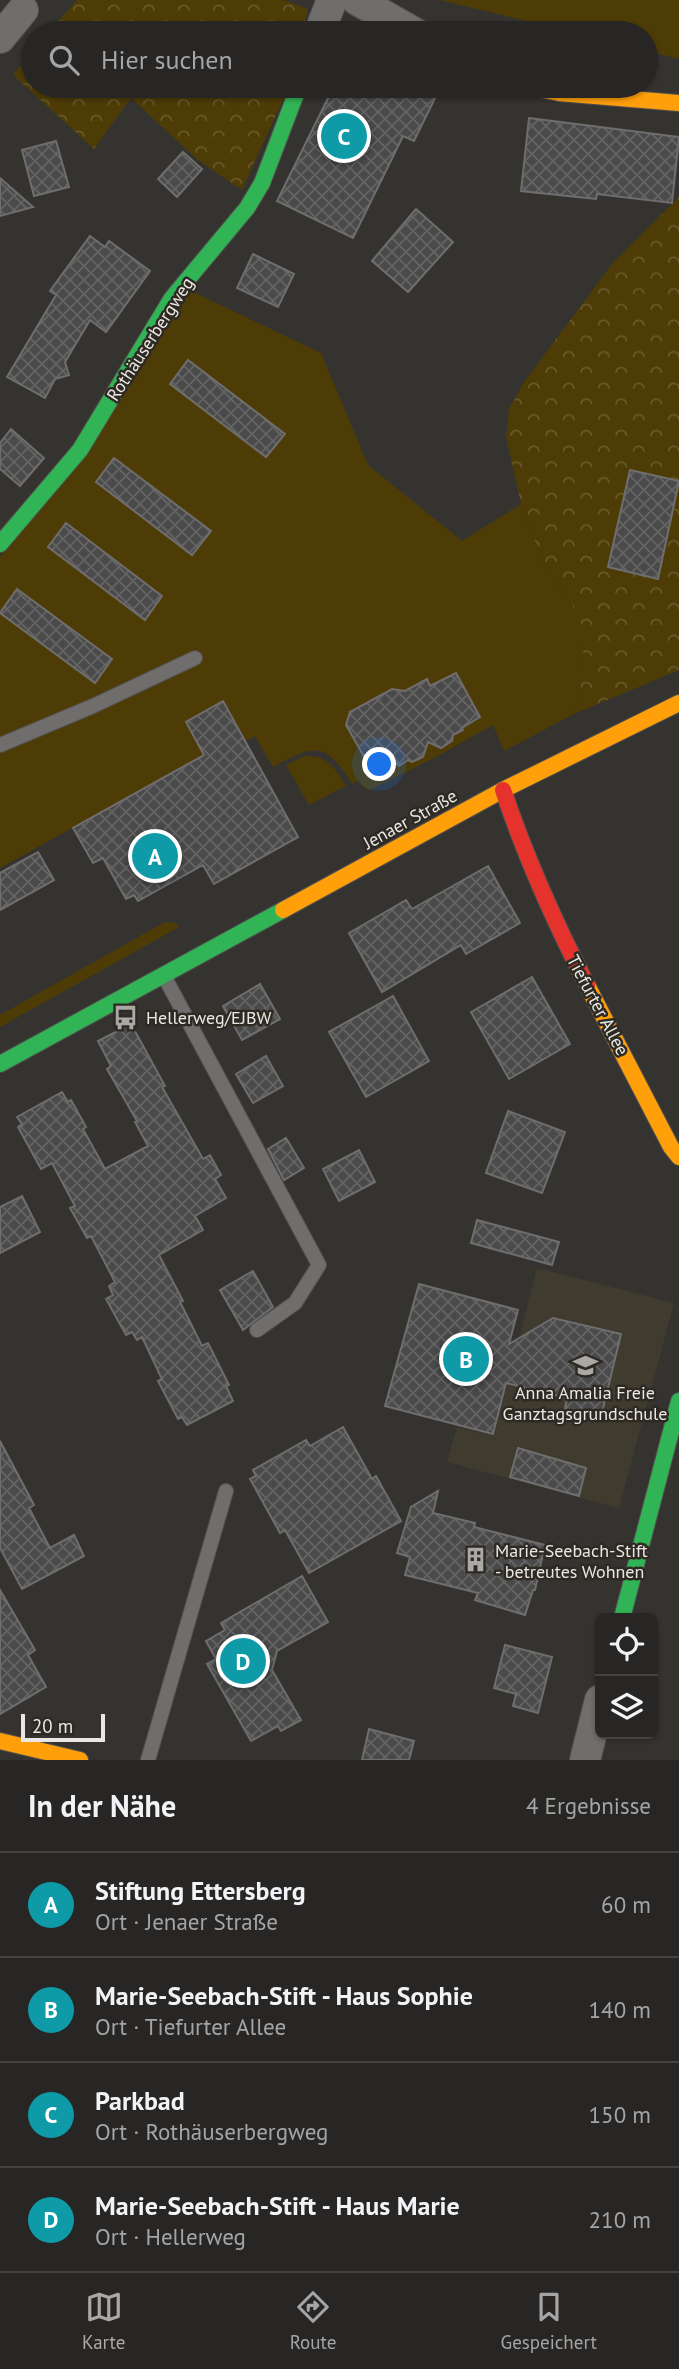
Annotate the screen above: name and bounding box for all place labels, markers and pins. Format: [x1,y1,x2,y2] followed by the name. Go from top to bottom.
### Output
[321,110,367,162] pin: C
[132,830,178,882] pin: A
[112,1003,140,1031] bus stop icon: Hellerweg/EJBW
[146,1006,271,1029] place label: Hellerweg/EJBW
[443,1333,489,1385] pin: B
[571,1351,599,1379] school or university icon: Anna Amalia Freie Ganztagsgrundschule
[503,1381,667,1425] place label: Anna Amalia Freie Ganztagsgrundschule
[495,1539,648,1583] place label: Marie-Seebach-Stift - betreutes Wohnen
[461,1546,489,1574] building icon: Marie-Seebach-Stift - betreutes Wohnen
[220,1635,266,1687] pin: D

